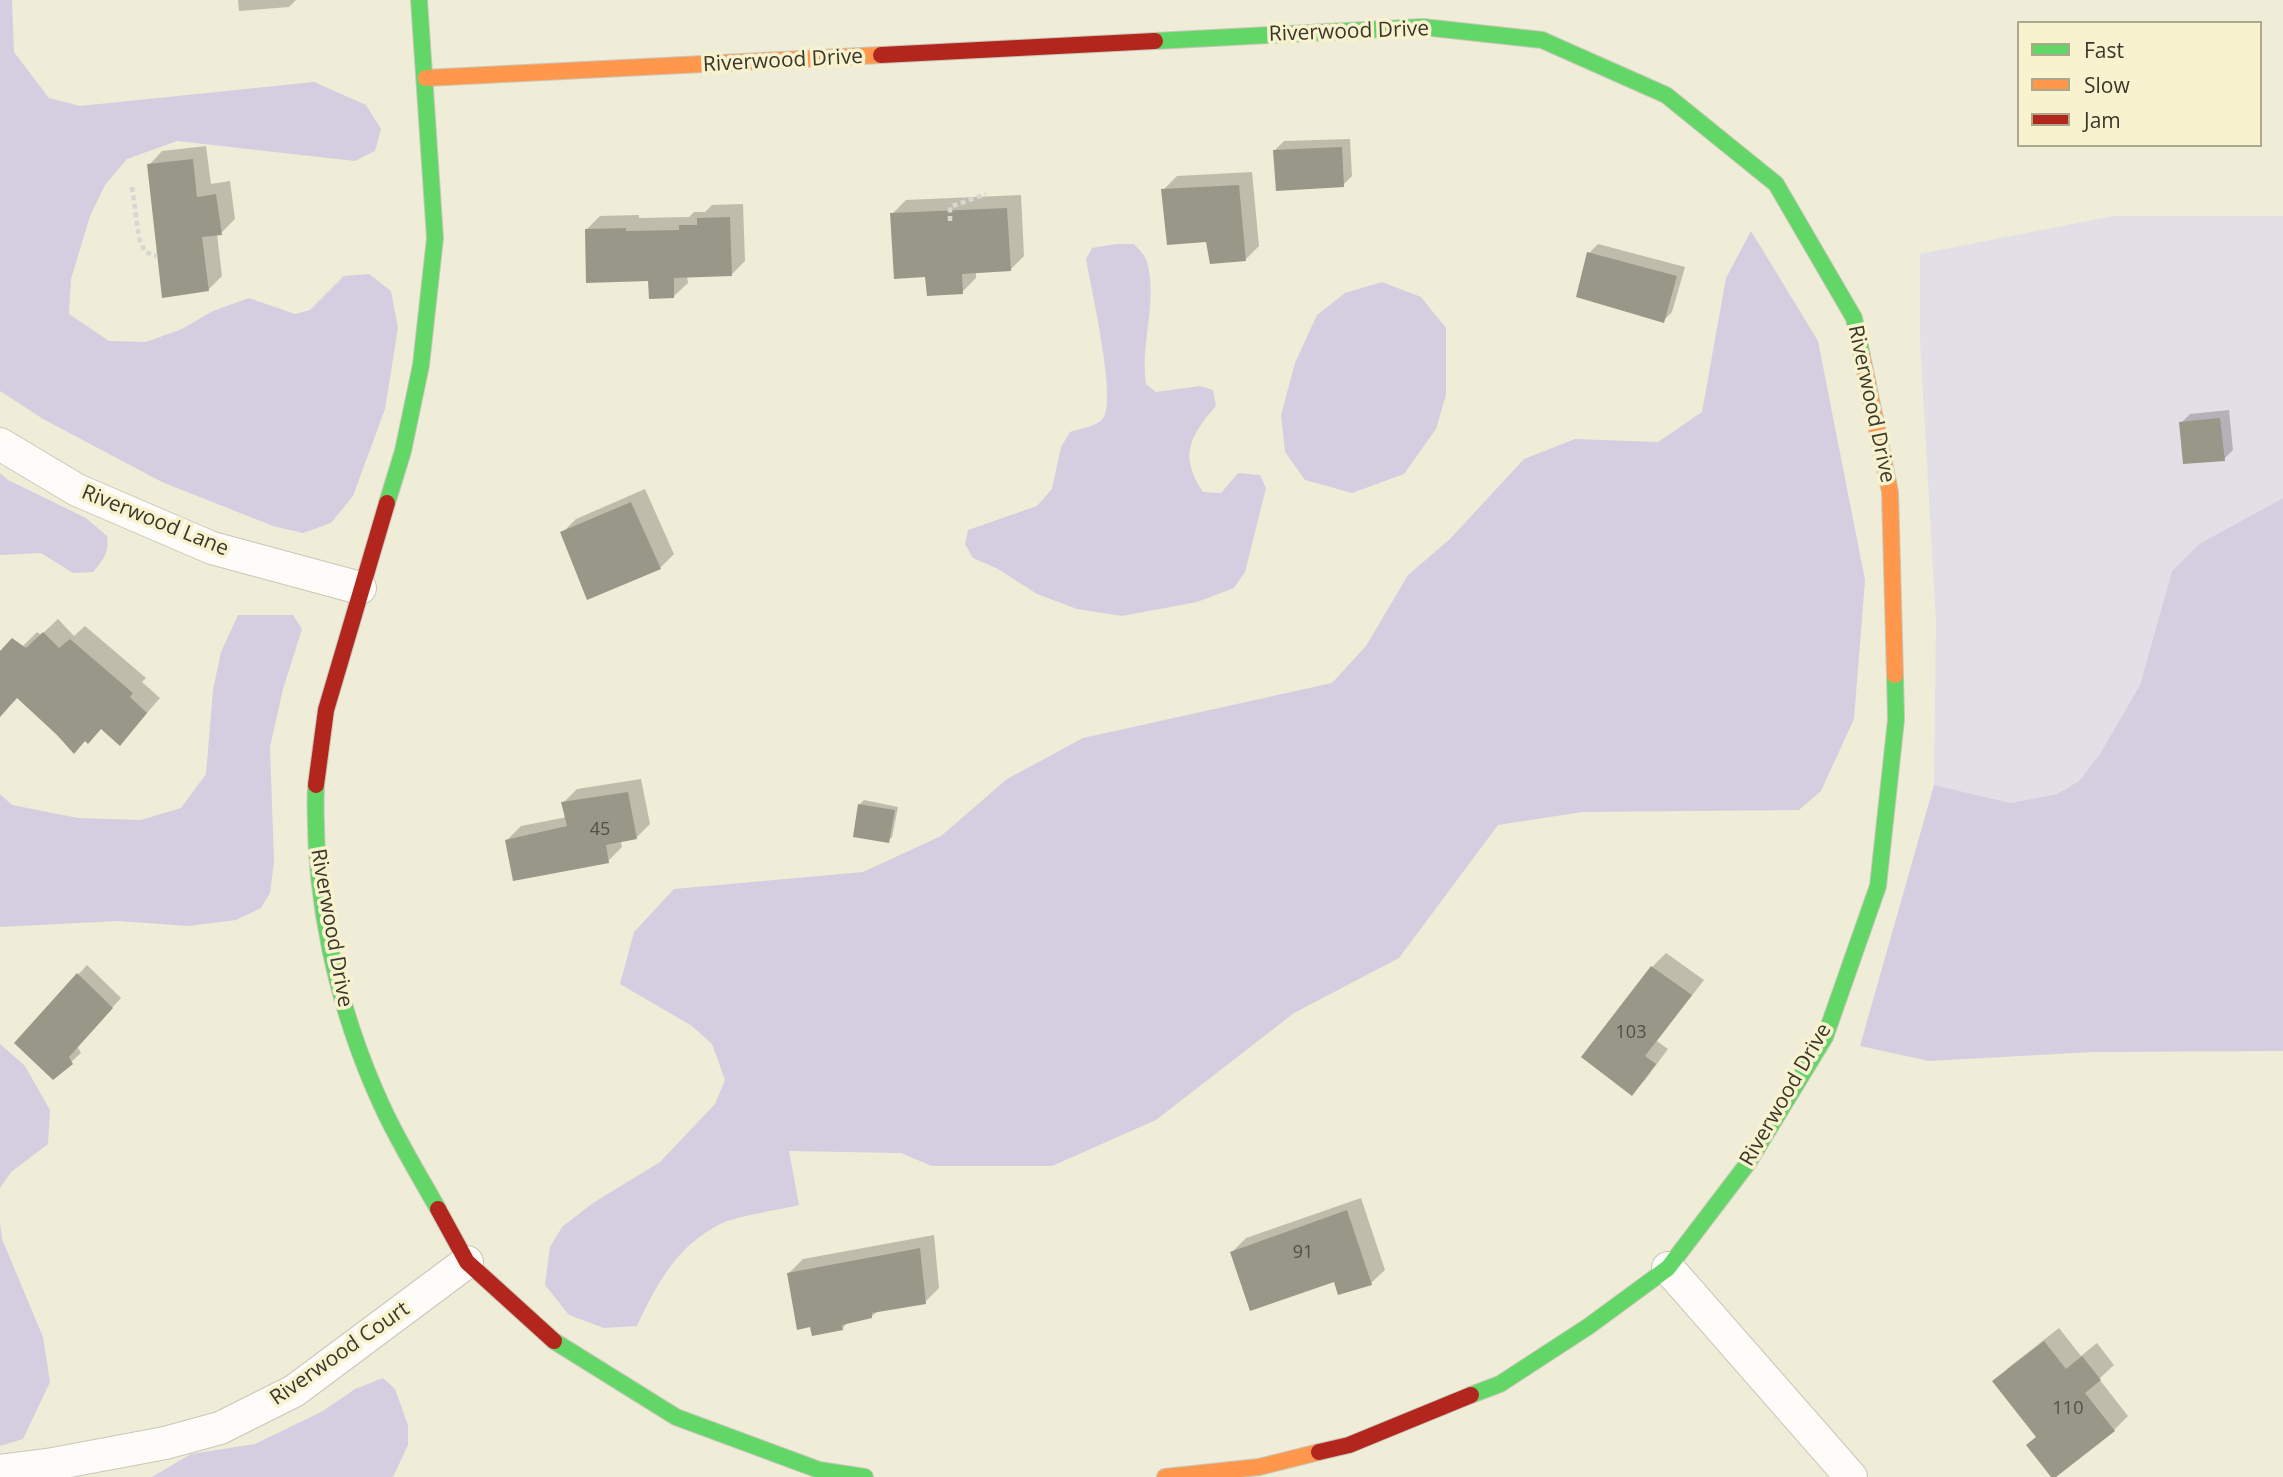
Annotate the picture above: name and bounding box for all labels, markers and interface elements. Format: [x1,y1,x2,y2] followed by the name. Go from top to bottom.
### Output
[1268,17,1430,47] street label: Riverwood Drive
[2017,21,2262,147] legend
[2084,36,2124,64] text: Fast
[702,44,864,78] street label: Riverwood Drive
[2084,71,2130,99] text: Slow
[2084,106,2121,134] text: Jam
[1842,323,1900,485] street label: Riverwood Drive
[78,480,232,562] street label: Riverwood Lane
[590,819,610,841] house number: 45
[305,847,357,1009] street label: Riverwood Drive
[1735,1019,1837,1171] street label: Riverwood Drive
[1616,1022,1646,1044] house number: 103
[1293,1242,1313,1264] house number: 91
[266,1297,414,1411] street label: Riverwood Court
[2053,1398,2083,1420] house number: 110

